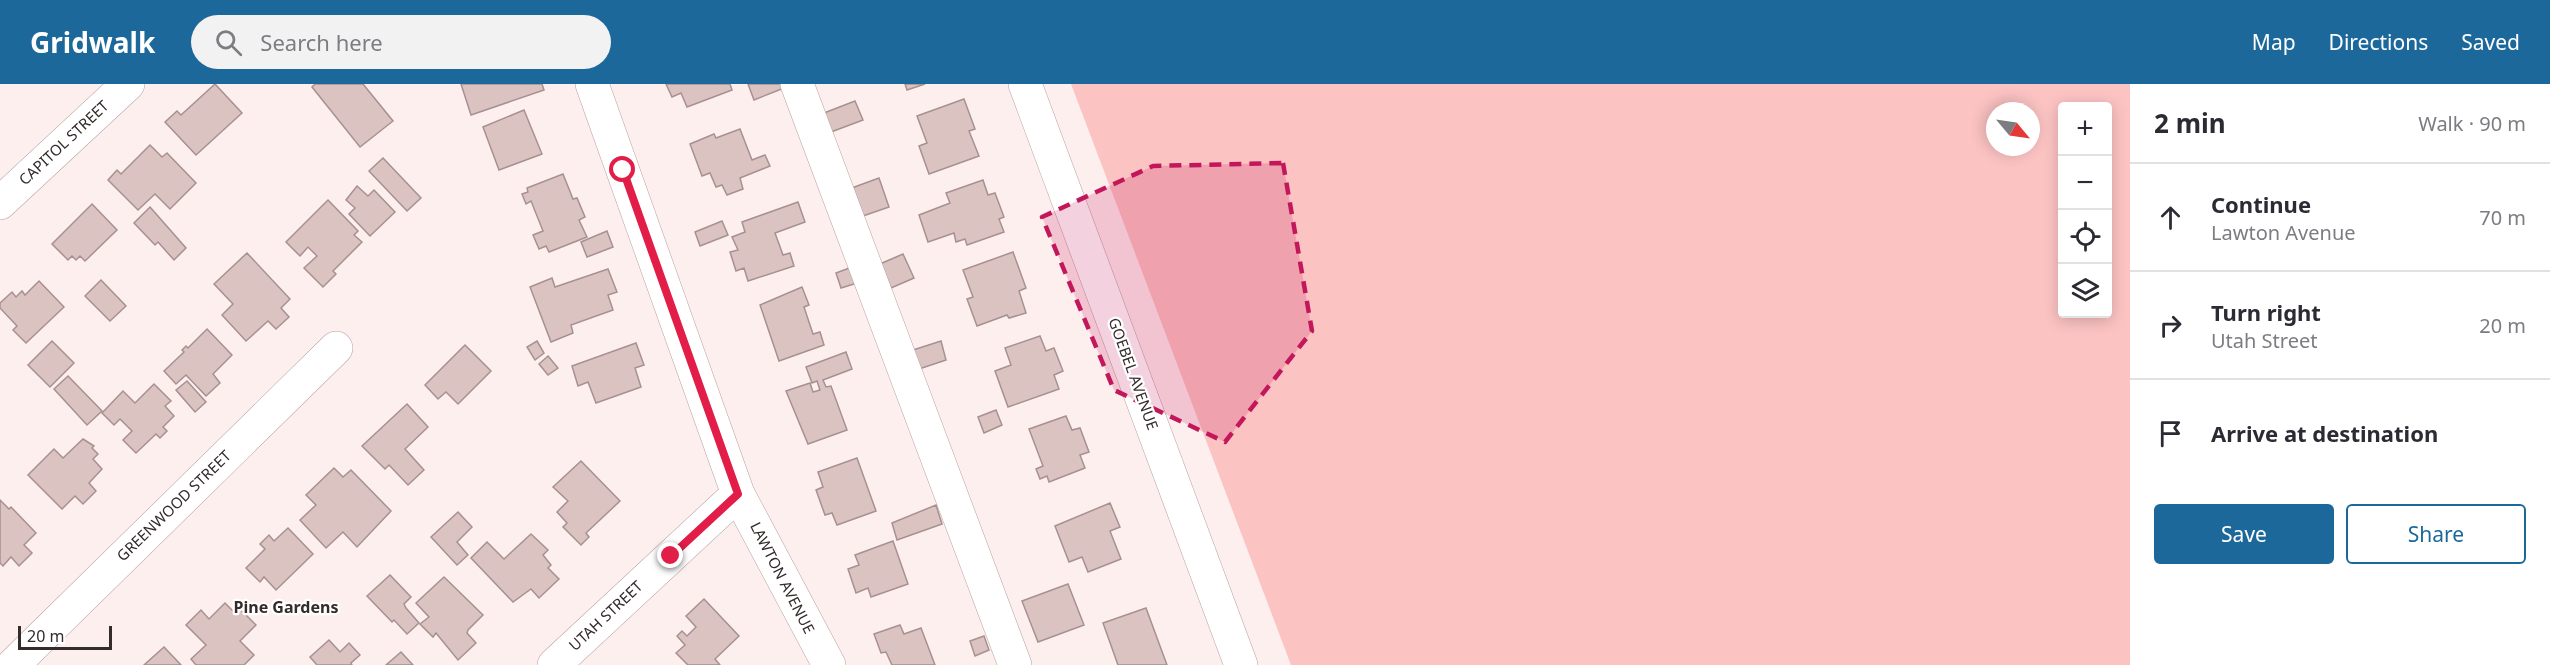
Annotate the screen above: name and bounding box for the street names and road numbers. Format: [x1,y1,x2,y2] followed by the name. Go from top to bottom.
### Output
[14,95,113,189] street label: CAPITOL STREET
[1104,315,1163,432] street label: GOEBEL AVENUE
[112,445,235,565] street label: GREENWOOD STREET
[746,518,820,637] street label: LAWTON AVENUE
[564,576,647,655] street label: UTAH STREET

